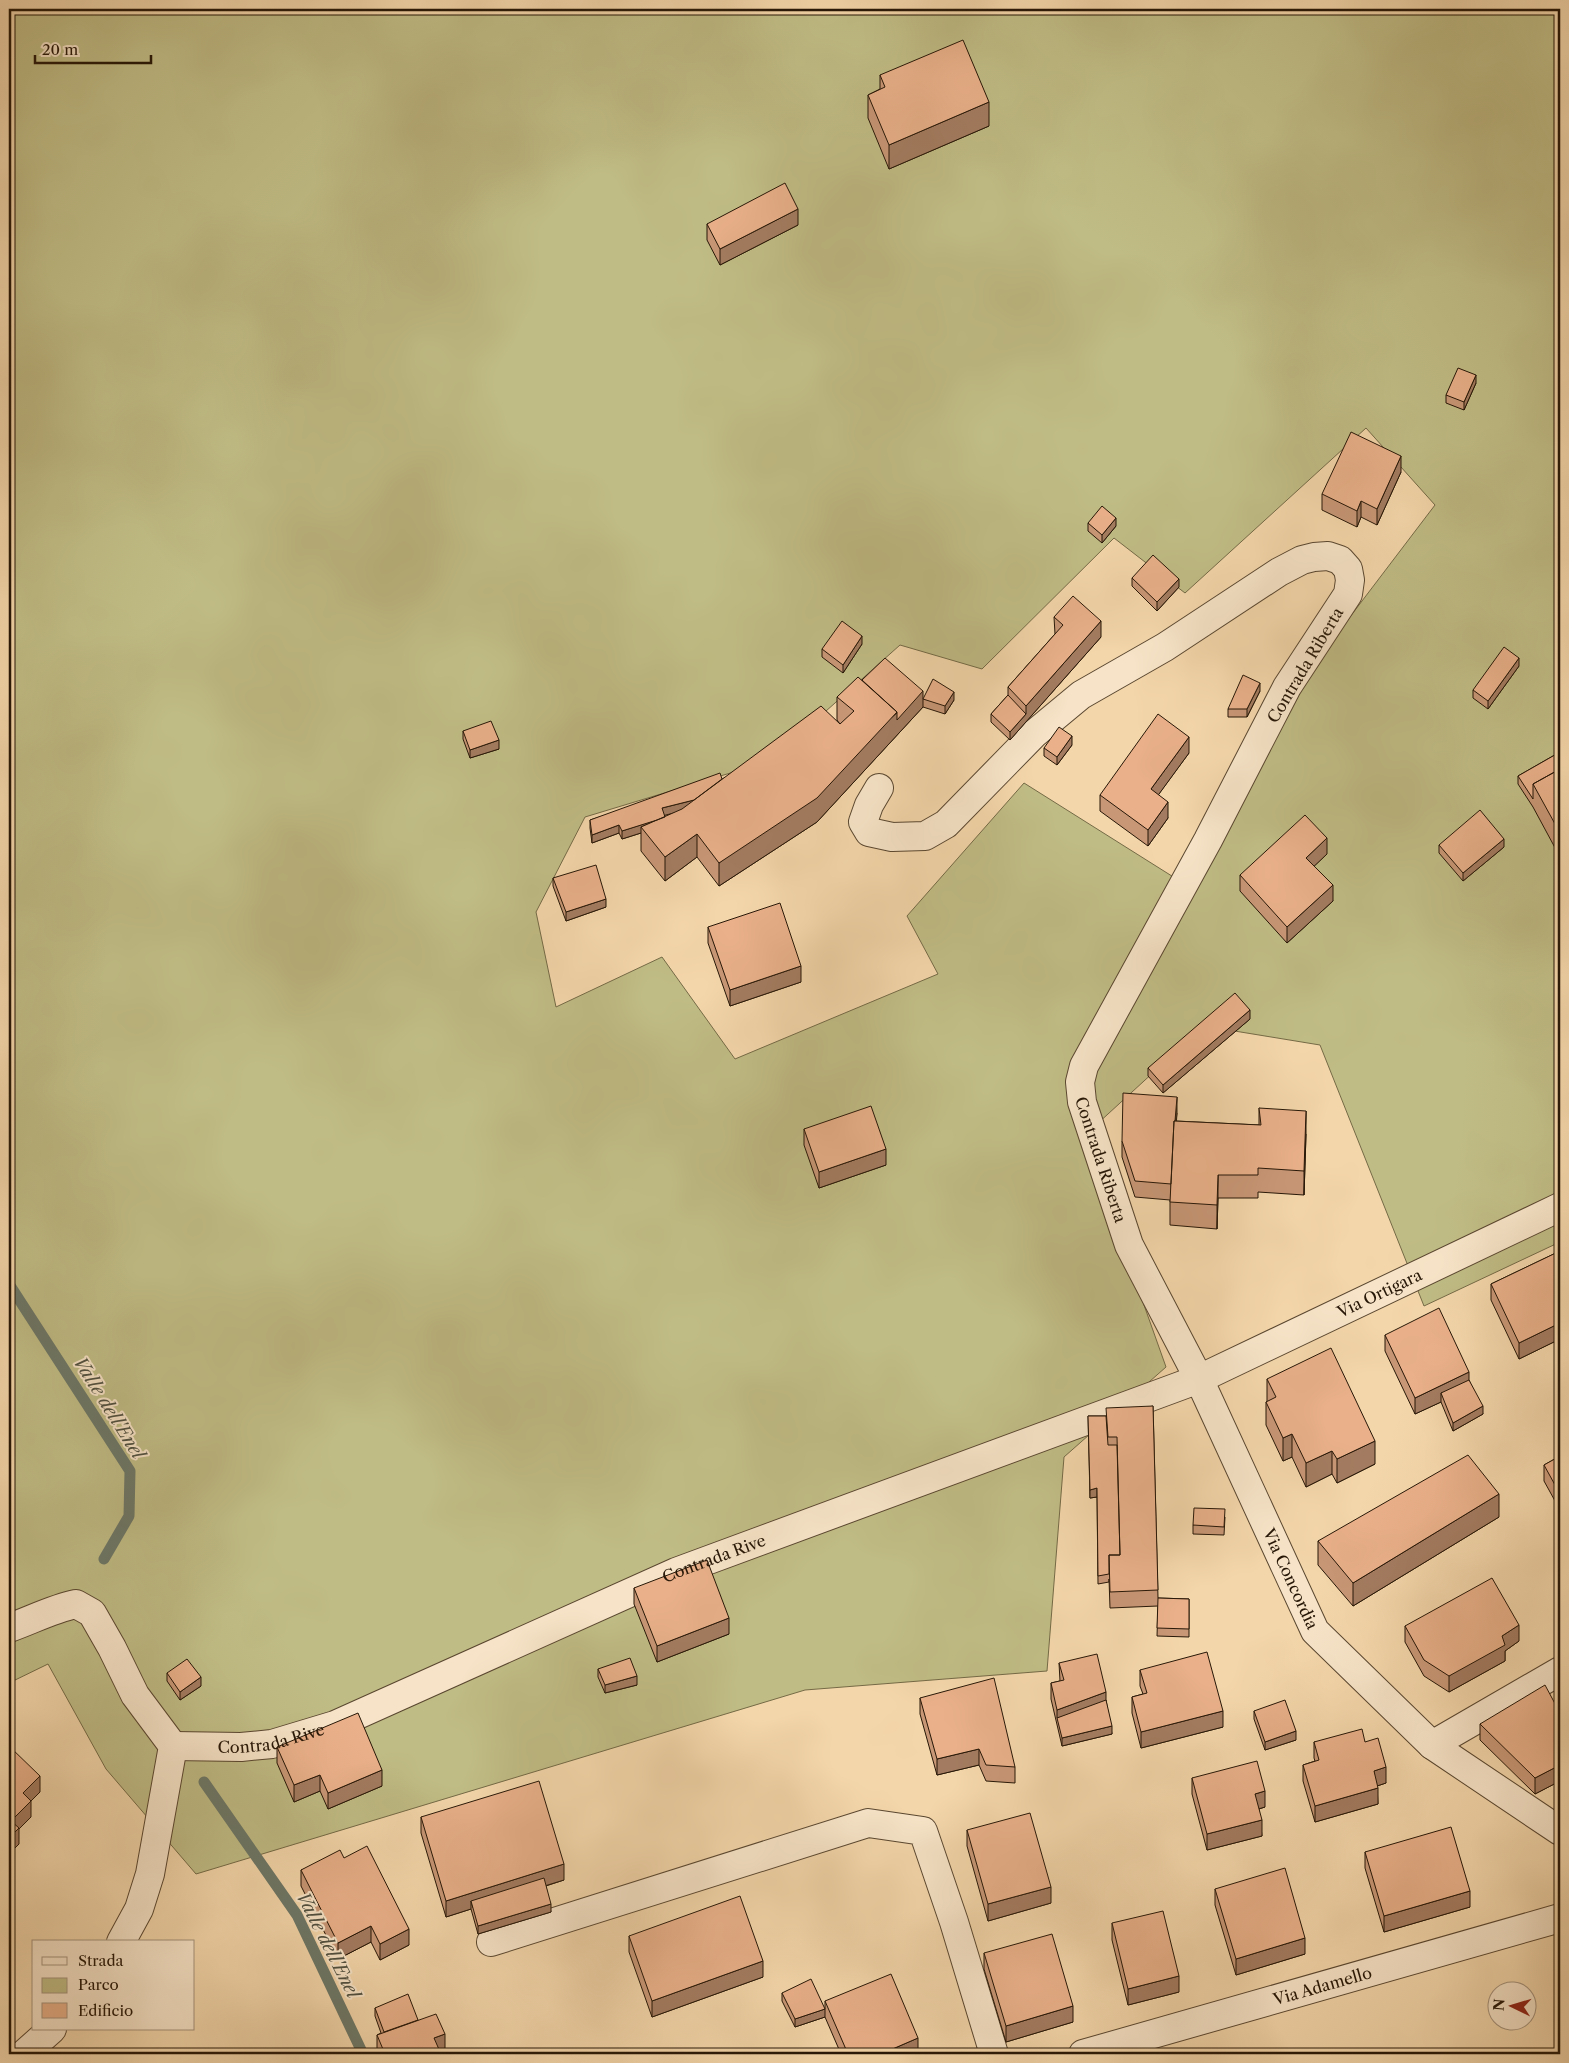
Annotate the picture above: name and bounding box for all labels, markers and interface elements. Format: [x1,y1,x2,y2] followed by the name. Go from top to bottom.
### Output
[35,32,151,64] scale bar
[42,40,78,59] text: 20 m
[1263,603,1348,726] street label: Contrada Riberta
[1071,1094,1131,1226] street label: Contrada Riberta
[1333,1264,1425,1322] street label: Via Ortigara
[69,1353,150,1465] water label: Valle dell'Enel
[1259,1524,1323,1633] street label: Via Concordia
[659,1530,768,1587] street label: Contrada Rive
[217,1719,327,1757] street label: Contrada Rive
[292,1888,365,2004] water label: Valle dell'Enel
[32,1940,195,2030] legend
[78,1951,124,1970] text: Strada
[1270,1962,1374,2010] street label: Via Adamello
[78,1975,119,1994] text: Parco
[1486,1980,1536,2030] north arrow
[1490,1998,1509,2012] text: N
[78,2001,133,2020] text: Edificio

